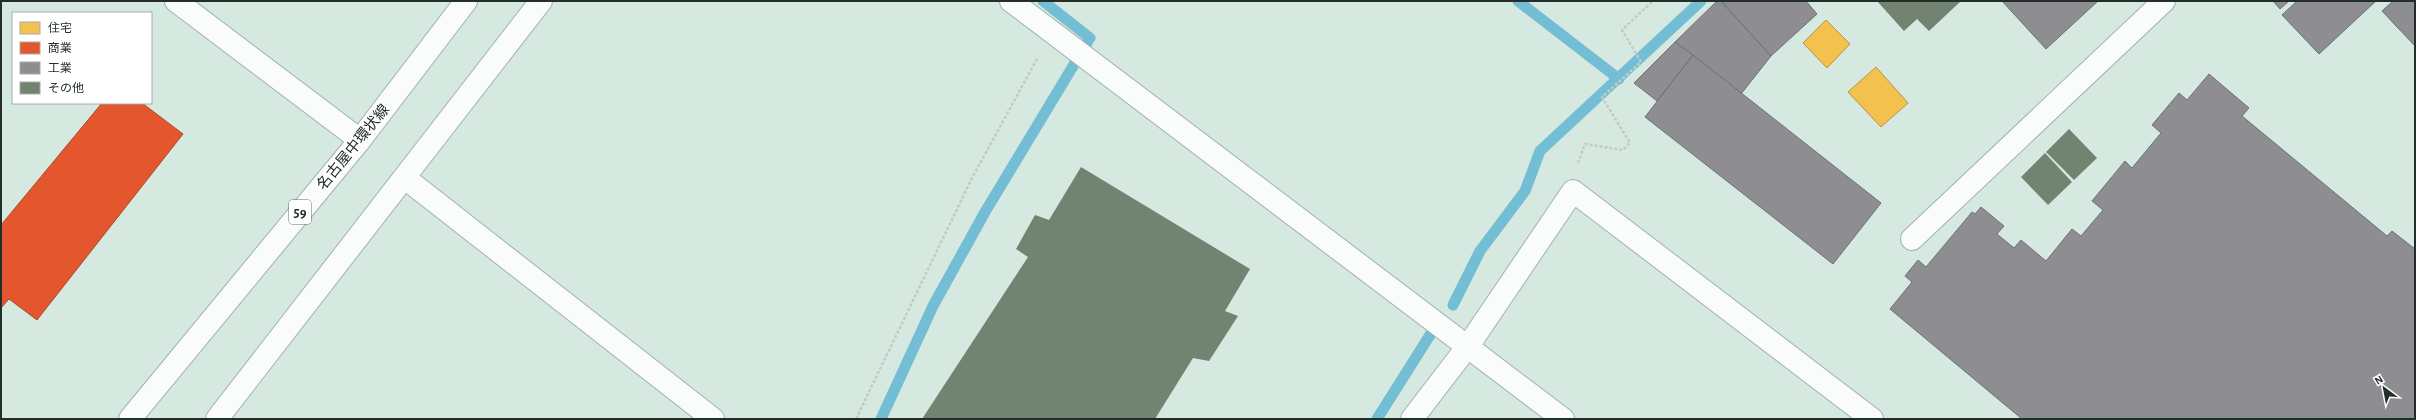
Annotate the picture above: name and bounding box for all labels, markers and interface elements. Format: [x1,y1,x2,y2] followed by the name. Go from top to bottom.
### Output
[12,12,152,104] legend
[48,21,72,34] text: 住宅
[48,42,72,54] text: 商業
[48,62,72,74] text: 工業
[48,82,84,94] text: その他
[313,101,392,193] street label: 名古屋中環状線
[289,200,311,224] road number: 59
[2364,368,2404,408] north arrow
[2373,373,2385,387] text: N

